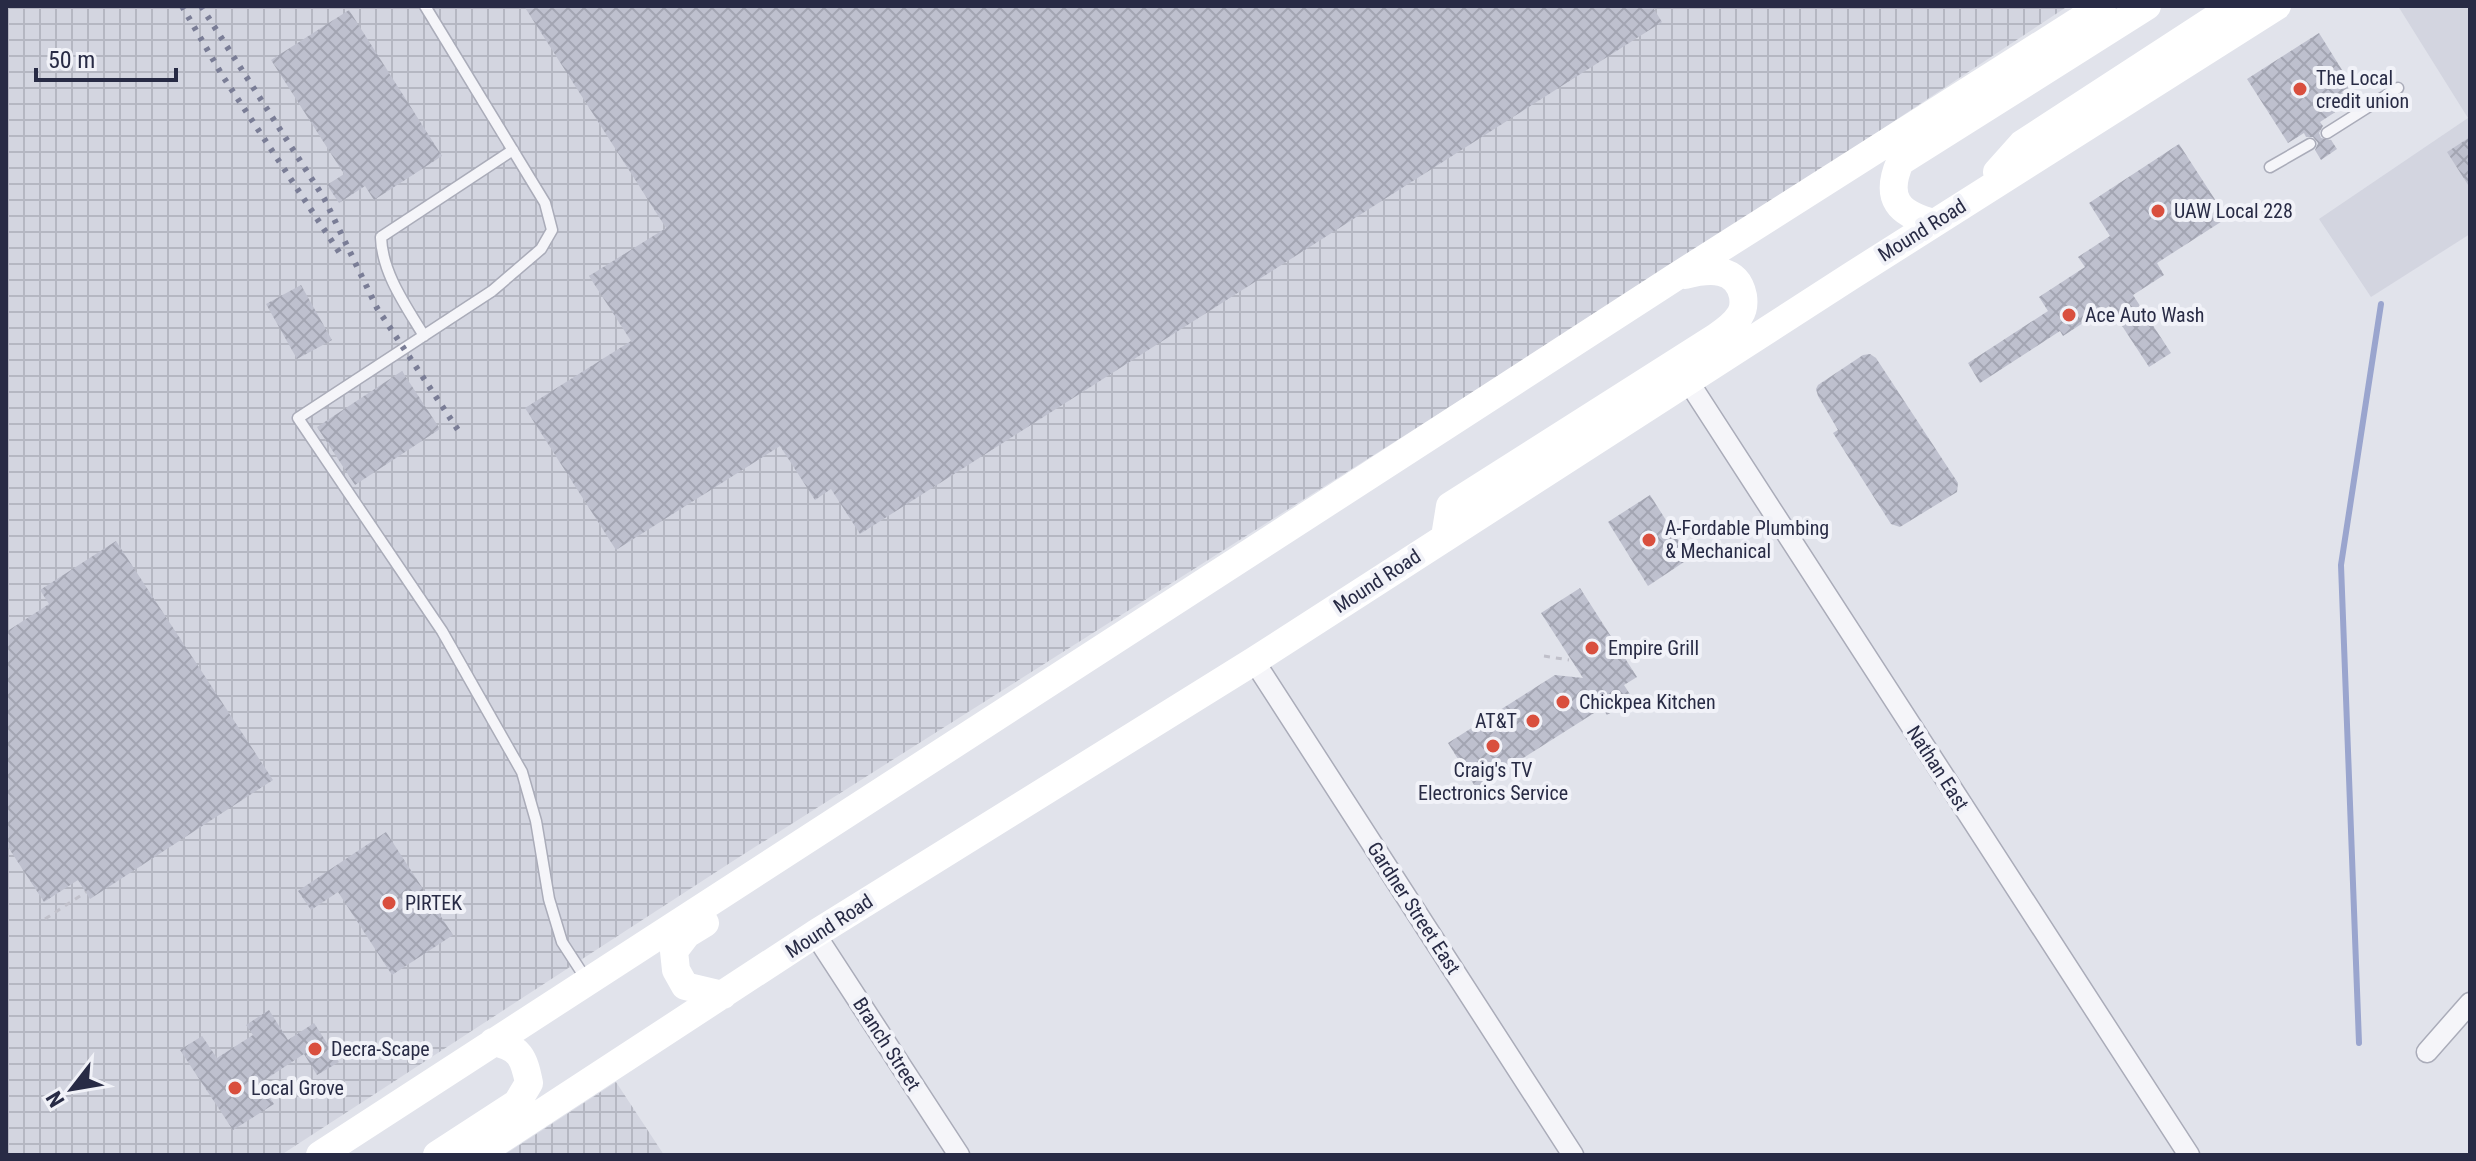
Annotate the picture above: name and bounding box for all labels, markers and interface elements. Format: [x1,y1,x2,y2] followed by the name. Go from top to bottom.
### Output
[36,32,176,82] scale bar
[48,46,95,74] text: 50 m
[2316,66,2409,113] place label: The Local credit union
[2291,80,2309,98] marker: The Local credit union
[1874,194,1970,266] street label: Mound Road
[2174,199,2293,223] place label: UAW Local 228
[2149,202,2167,220] marker: UAW Local 228
[2085,303,2204,327] place label: Ace Auto Wash
[2060,306,2078,324] marker: Ace Auto Wash
[1665,516,1829,563] place label: A-Fordable Plumbing & Mechanical
[1640,531,1658,549] marker: A-Fordable Plumbing & Mechanical
[1329,544,1425,618] street label: Mound Road
[1608,636,1699,660] place label: Empire Grill
[1583,639,1601,657] marker: Empire Grill
[1579,690,1716,714] place label: Chickpea Kitchen
[1554,693,1572,711] marker: Chickpea Kitchen
[1475,709,1517,733] place label: AT&T
[1524,712,1542,730] marker: AT&T
[1902,721,1974,815] street label: Nathan East
[1484,737,1502,755] marker: Craig's TV Electronics Service
[1418,758,1568,805] place label: Craig's TV Electronics Service
[1362,837,1466,979] street label: Gardner Street East
[781,889,877,963] street label: Mound Road
[405,891,462,915] place label: PIRTEK
[380,894,398,912] marker: PIRTEK
[848,993,926,1095] street label: Branch Street
[331,1037,430,1061] place label: Decra-Scape
[306,1040,324,1058] marker: Decra-Scape
[32,1049,112,1129] north arrow
[251,1076,344,1100] place label: Local Grove
[226,1079,244,1097] marker: Local Grove
[41,1087,69,1111] text: N

